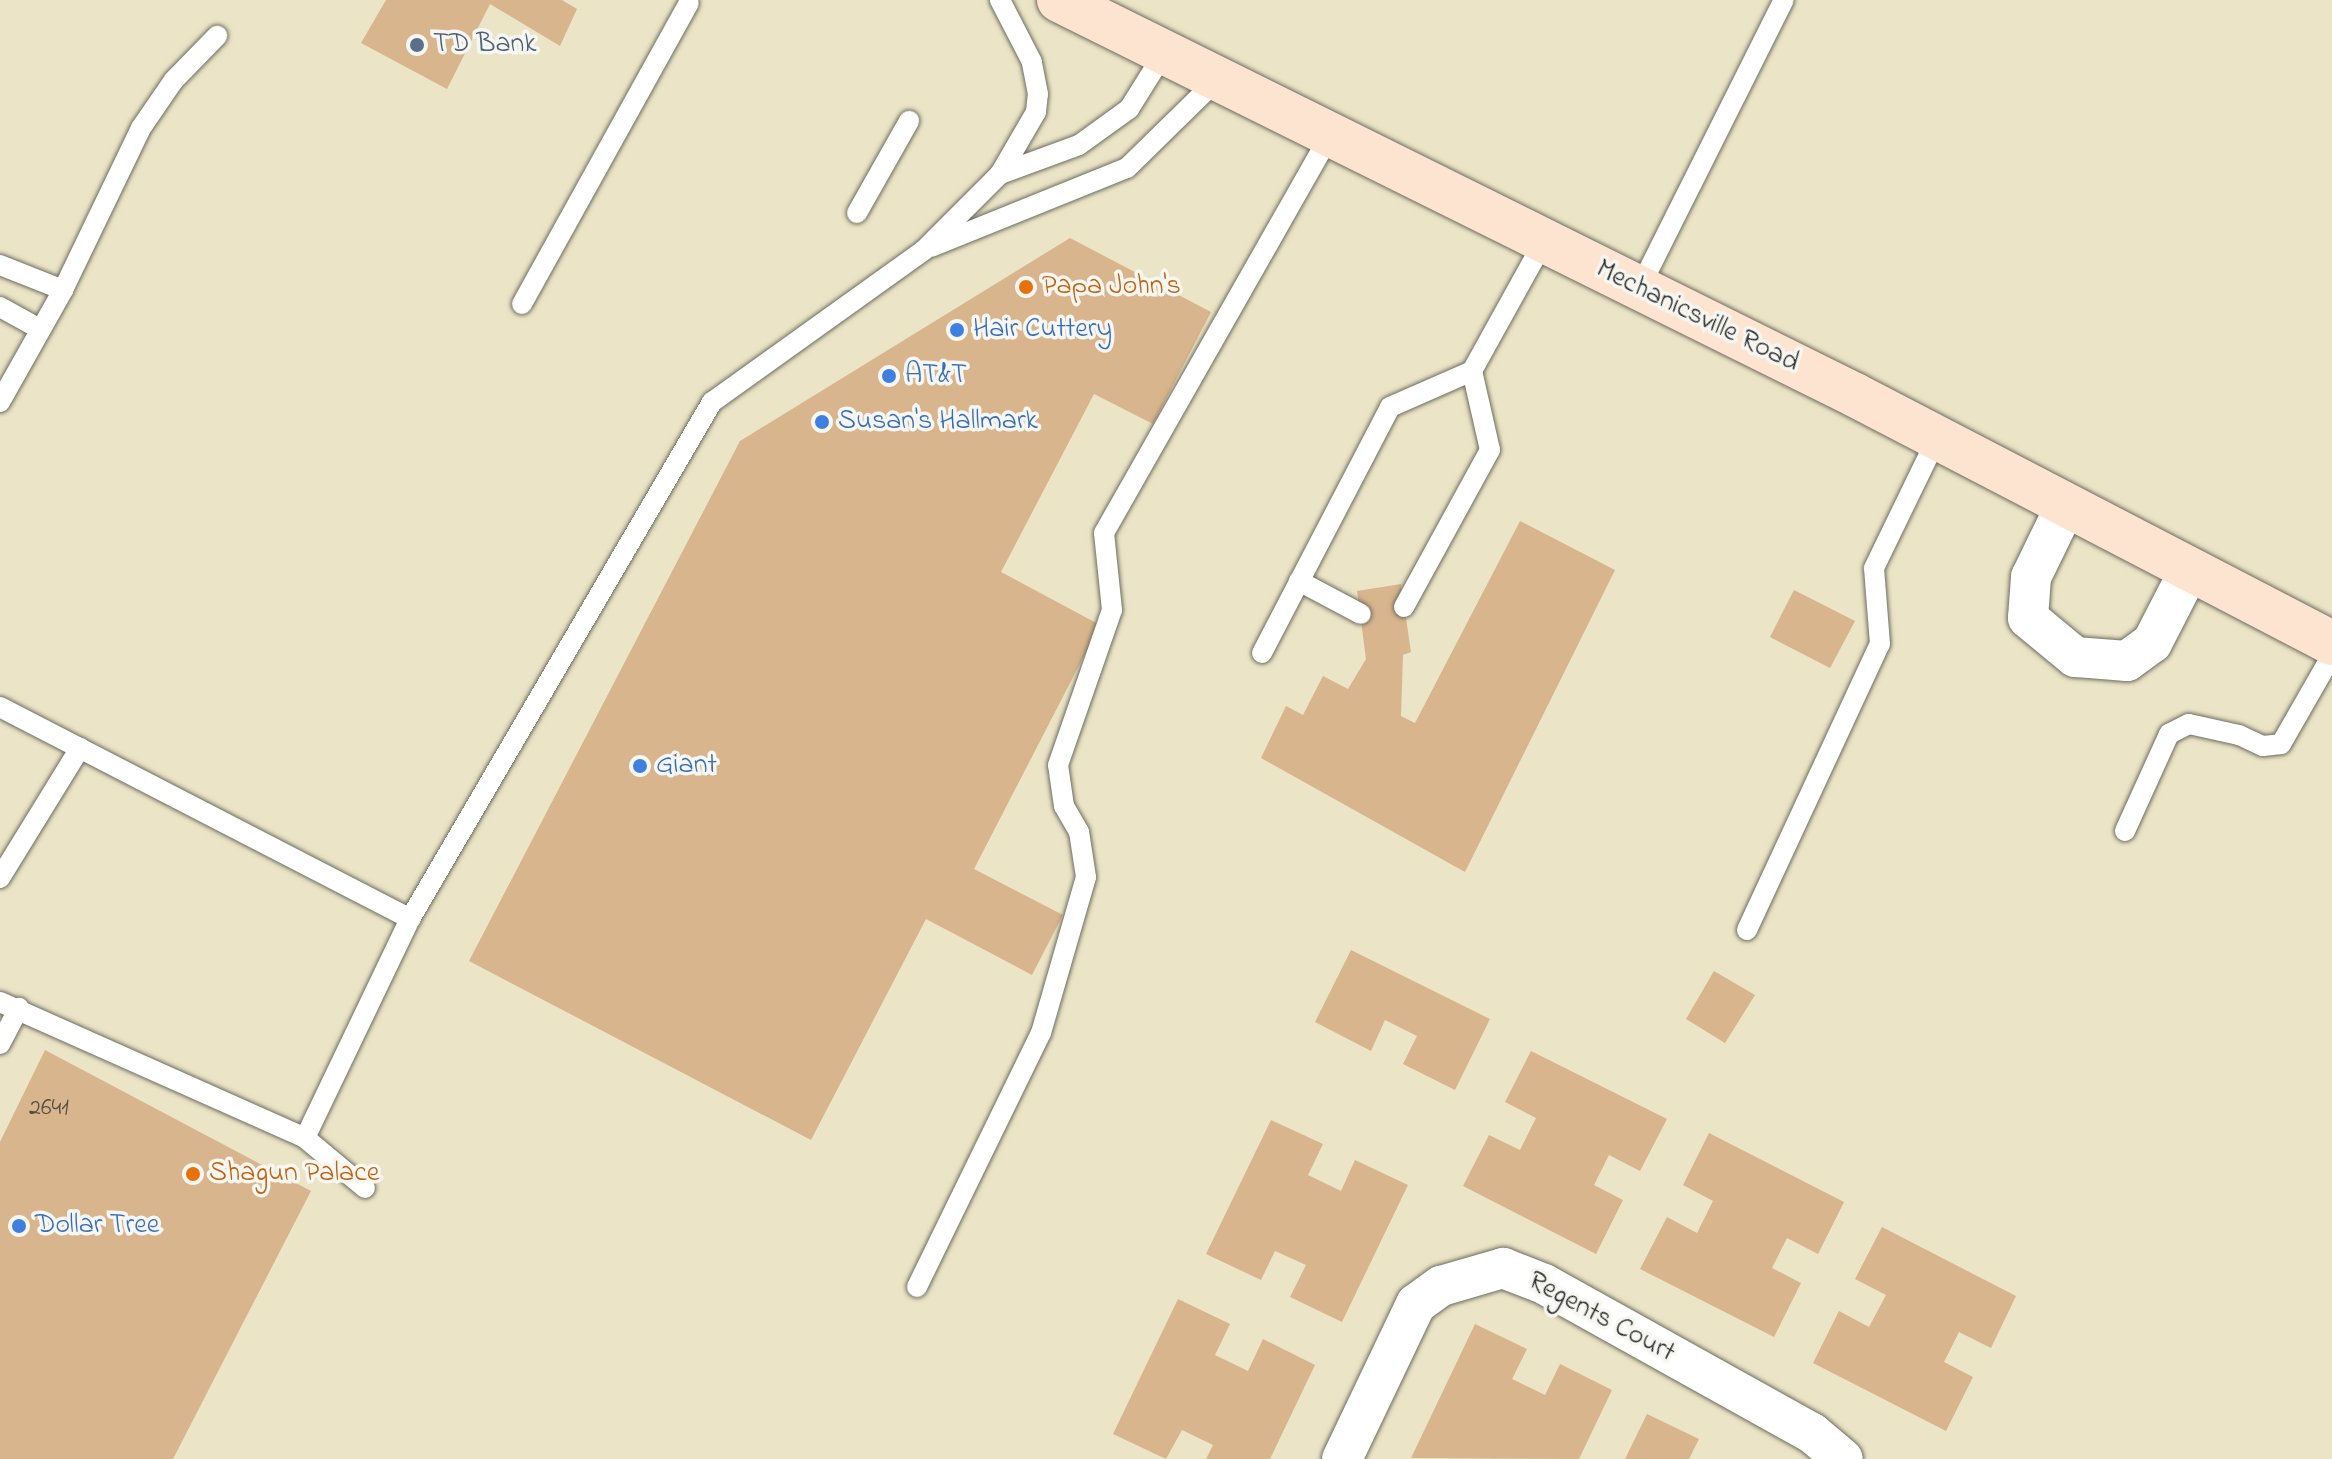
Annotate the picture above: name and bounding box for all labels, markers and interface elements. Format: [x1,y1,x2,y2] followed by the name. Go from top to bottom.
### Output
[433,28,537,62] place label: TD Bank
[408,36,426,54] marker: TD Bank
[1590,253,1804,381] street label: Mechanicsville Road
[1042,270,1181,304] place label: Papa John's
[1017,278,1035,296] marker: Papa John's
[973,313,1112,347] place label: Hair Cuttery
[948,321,966,339] marker: Hair Cuttery
[905,359,967,393] place label: AT&T
[880,367,898,385] marker: AT&T
[838,405,1038,439] place label: Susan's Hallmark
[813,413,831,431] marker: Susan's Hallmark
[656,749,717,783] place label: Giant
[631,757,649,775] marker: Giant
[29,1095,69,1123] house number: 2641
[209,1157,379,1191] place label: Shagun Palace
[184,1165,202,1183] marker: Shagun Palace
[35,1209,159,1243] place label: Dollar Tree
[10,1217,28,1235] marker: Dollar Tree
[1522,1265,1680,1371] street label: Regents Court

